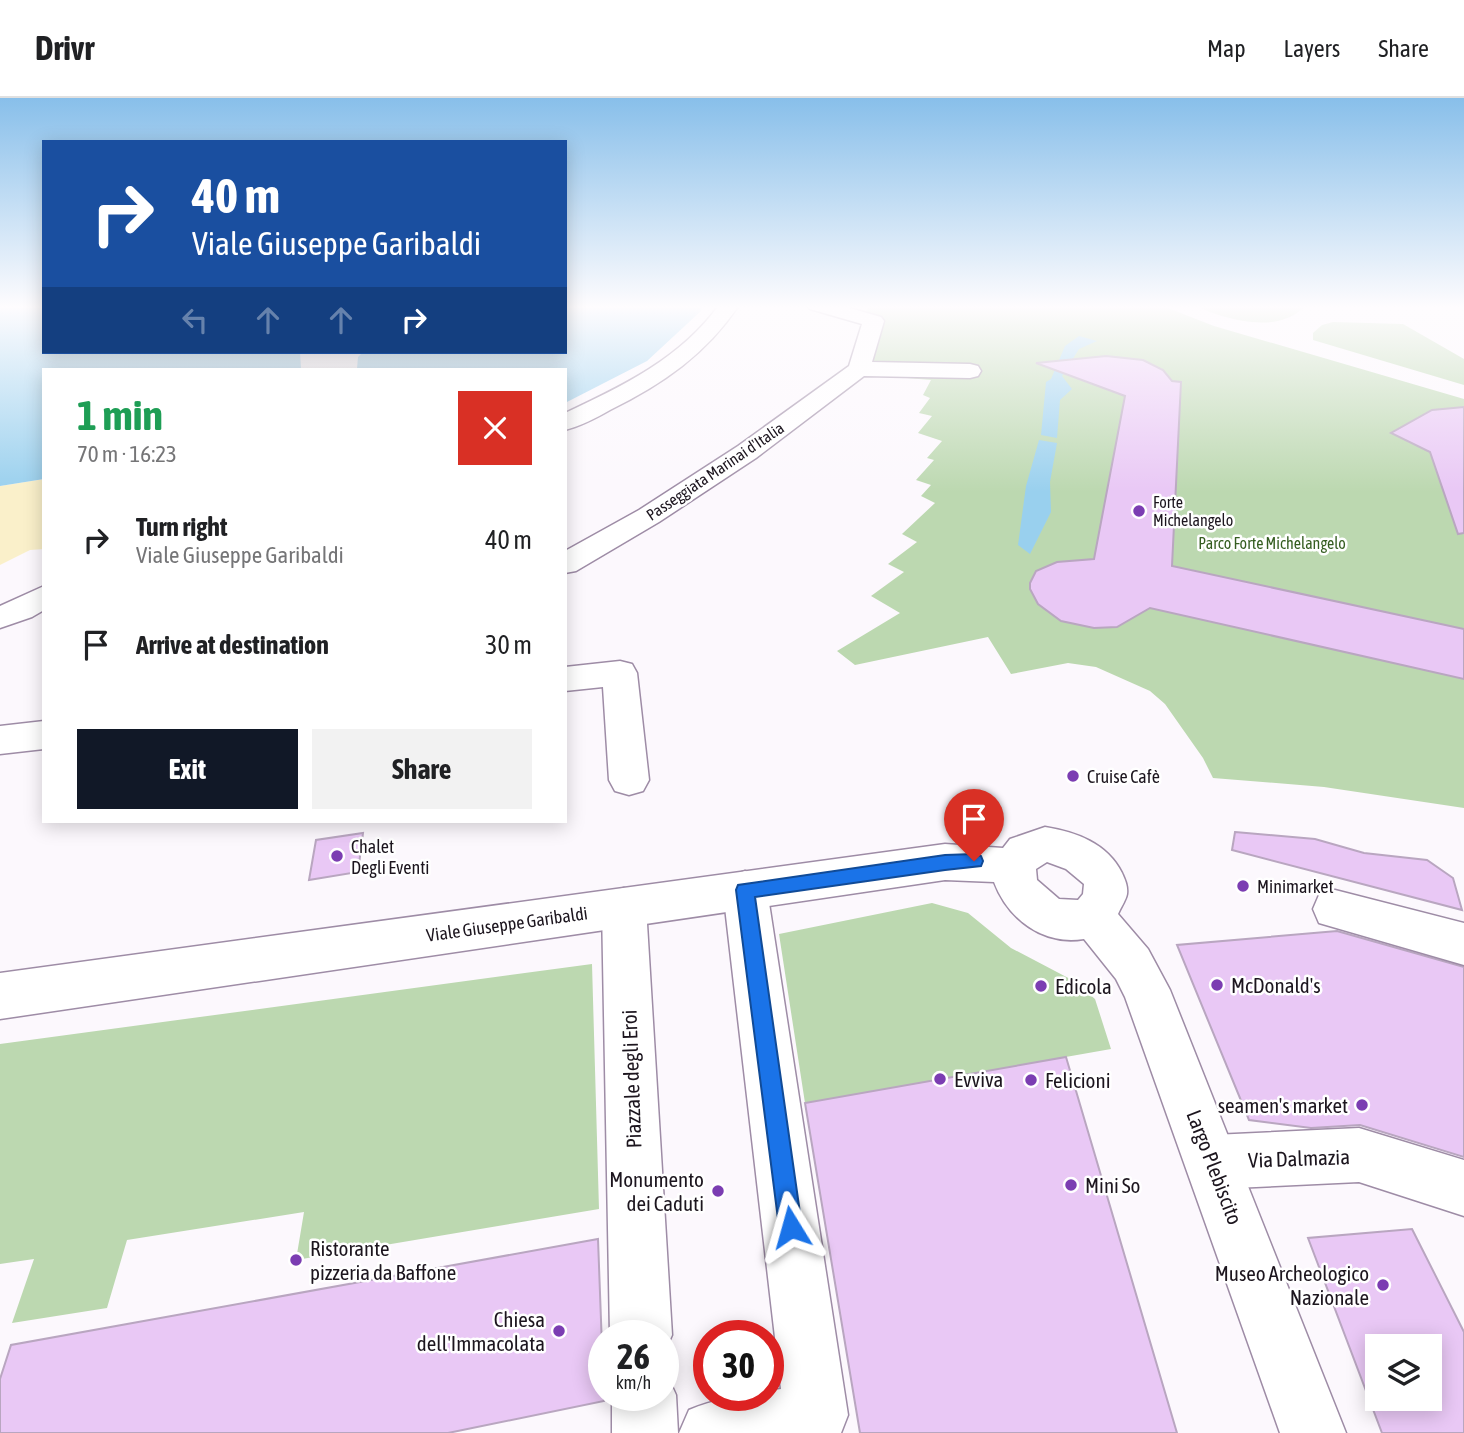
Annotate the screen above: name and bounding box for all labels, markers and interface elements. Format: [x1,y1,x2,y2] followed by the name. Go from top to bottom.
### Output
[35,29,94,67] text: Drivr
[1207,35,1246,62] text: Map
[1284,35,1340,62] text: Layers
[1378,35,1429,62] text: Share
[192,167,280,223] text: 40 m
[77,168,168,259] icon: right
[192,225,481,262] text: Viale Giuseppe Garibaldi
[176,301,214,339] icon: left
[249,301,287,339] icon: ahead
[322,301,360,339] icon: ahead
[395,301,433,339] icon: right
[77,391,163,439] text: 1 min
[458,391,532,465] button: close
[643,418,788,524] street label: Passeggiata Marinai d'Italia
[77,441,177,467] text: 70 m · 16:23
[1153,493,1233,530] place label: Forte Michelangelo
[1131,503,1147,519] marker: Forte Michelangelo
[136,512,227,542] text: Turn right
[77,521,115,559] icon: right
[485,525,532,555] text: 40 m
[1198,534,1346,553] park label: Parco Forte Michelangelo
[136,542,344,568] text: Viale Giuseppe Garibaldi
[77,626,115,664] icon: arrive
[136,630,329,660] text: Arrive at destination
[485,630,532,660] text: 30 m
[77,729,298,809] button: Exit
[312,729,532,809] button: Share
[1087,766,1160,787] place label: Cruise Cafè
[1065,768,1081,784] marker: Cruise Cafè
[944,789,1004,861] pin
[955,800,993,838] icon: arrive
[351,836,430,878] place label: Chalet Degli Eventi
[329,848,345,864] marker: Chalet Degli Eventi
[1257,876,1334,897] place label: Minimarket
[1235,878,1251,894] marker: Minimarket
[425,902,589,946] street label: Viale Giuseppe Garibaldi
[1231,973,1321,997] place label: McDonald's
[1055,974,1112,998] place label: Edicola
[1209,977,1225,993] marker: McDonald's
[1033,978,1049,994] marker: Edicola
[617,1009,645,1149] street label: Piazzale degli Eroi
[954,1067,1003,1091] place label: Evviva
[1045,1068,1110,1092] place label: Felicioni
[932,1071,948,1087] marker: Evviva
[1023,1072,1039,1088] marker: Felicioni
[1218,1093,1348,1117] place label: seamen's market
[1354,1097,1370,1113] marker: seamen's market
[1182,1106,1248,1228] street label: Largo Plebiscito
[1248,1144,1350,1172] street label: Via Dalmazia
[609,1167,704,1215] place label: Monumento dei Caduti
[1085,1173,1140,1197] place label: Mini So
[1063,1177,1079,1193] marker: Mini So
[710,1183,726,1199] marker: Monumento dei Caduti
[754,1190,828,1264] position arrow
[310,1236,456,1284] place label: Ristorante pizzeria da Baffone
[288,1252,304,1268] marker: Ristorante pizzeria da Baffone
[1215,1261,1369,1309] place label: Museo Archeologico Nazionale
[1375,1277,1391,1293] marker: Museo Archeologico Nazionale
[417,1307,545,1355] place label: Chiesa dell'Immacolata
[693,1320,784,1411] speed limit sign: 30
[551,1323,567,1339] marker: Chiesa dell'Immacolata
[1365,1334,1442,1411] map controls
[1365,1334,1442,1411] button: layers
[617,1336,650,1376] text: 26
[616,1372,651,1393] text: km/h

